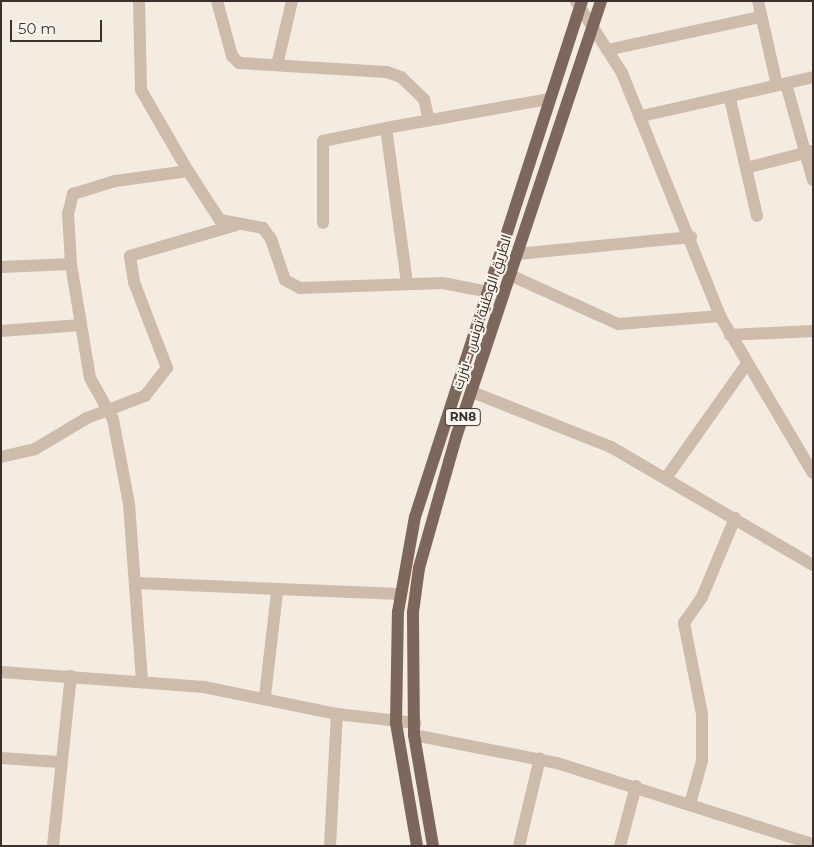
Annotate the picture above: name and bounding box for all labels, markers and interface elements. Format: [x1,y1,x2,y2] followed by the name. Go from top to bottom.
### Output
[12,10,105,42] scale bar
[18,19,56,38] text: 50 m
[449,232,515,392] street label: الطريق الوطنية تونس - بنزرت
[444,408,482,427] road number: RN8

